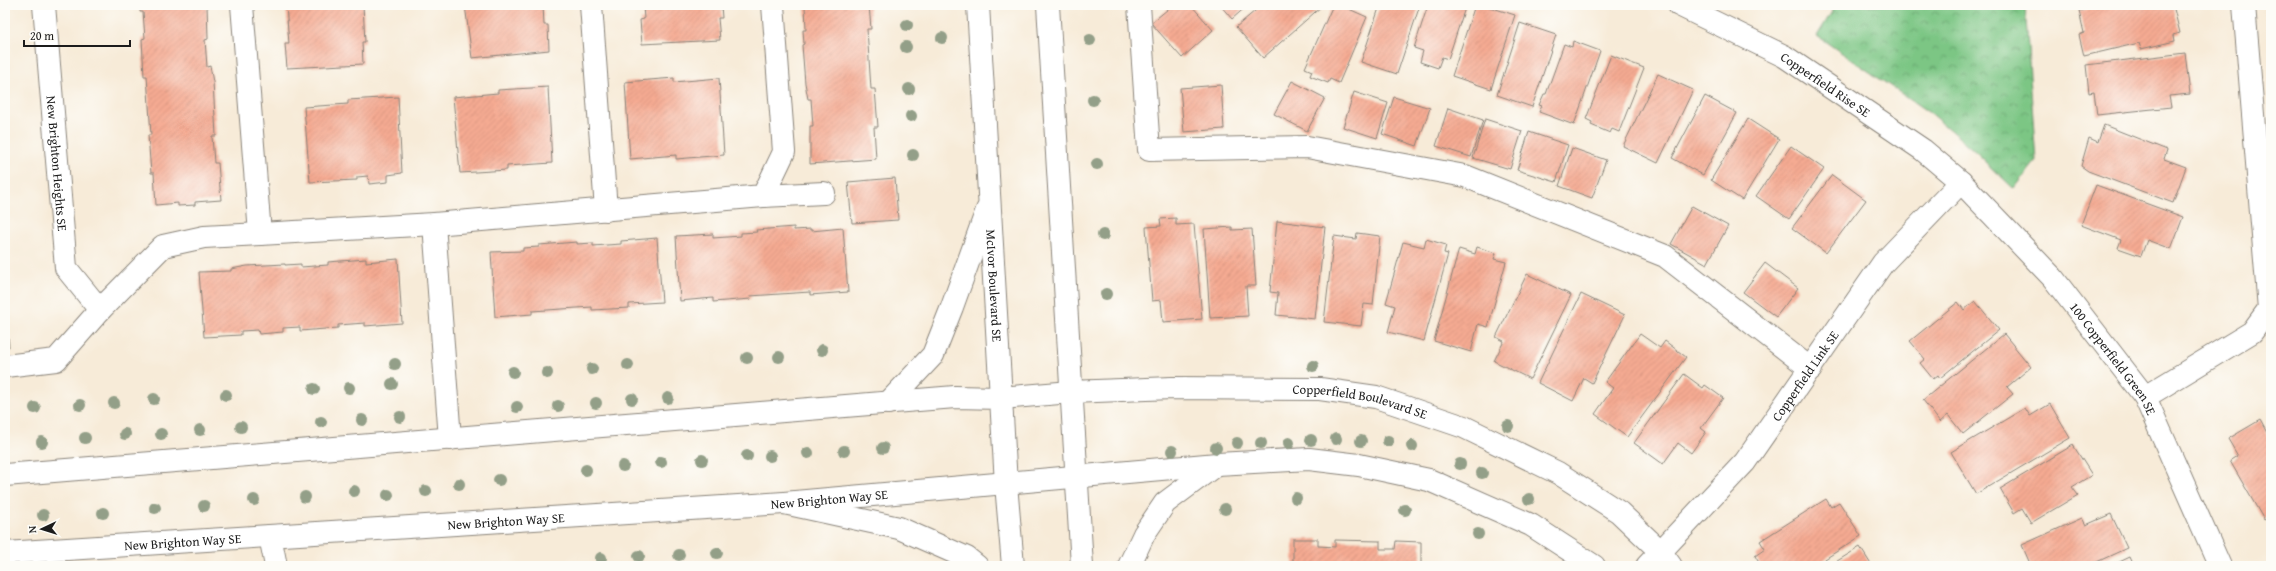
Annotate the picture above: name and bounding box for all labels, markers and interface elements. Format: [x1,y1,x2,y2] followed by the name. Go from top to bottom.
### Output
[24,22,130,48] scale bar
[30,27,54,44] text: 20 m
[1777,47,1874,122] street label: Copperfield Rise SE
[42,95,72,233] street label: New Brighton Heights SE
[981,229,1007,343] street label: McIvor Boulevard SE
[2065,298,2161,418] street label: 100 Copperfield Green SE
[1767,326,1844,425] street label: Copperfield Link SE
[1292,380,1430,424] street label: Copperfield Boulevard SE
[770,485,889,514] street label: New Brighton Way SE
[447,508,566,535] street label: New Brighton Way SE
[22,509,62,549] north arrow
[24,525,40,534] text: N
[124,529,242,555] street label: New Brighton Way SE

